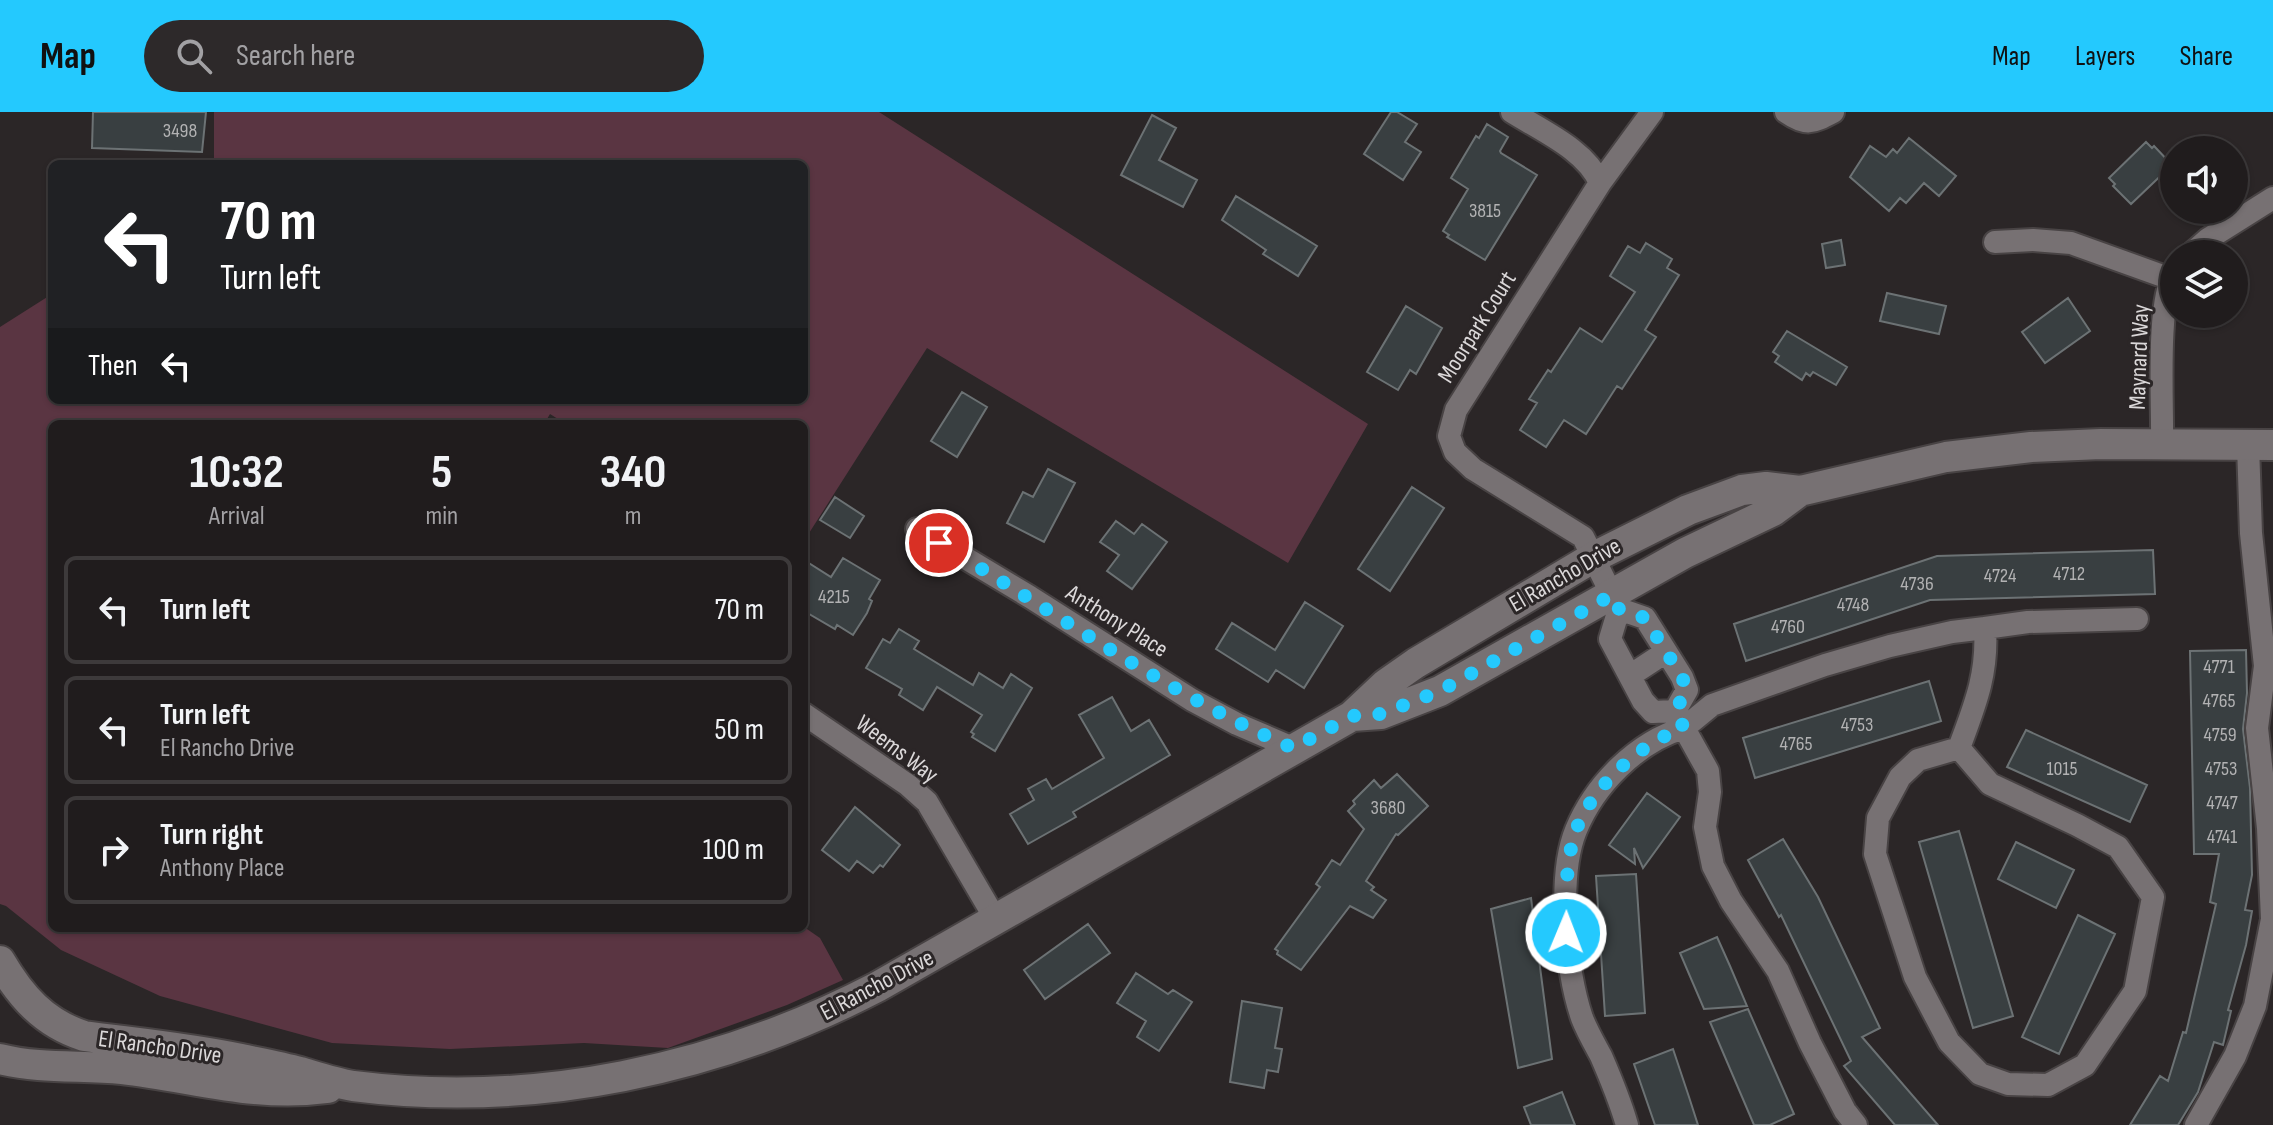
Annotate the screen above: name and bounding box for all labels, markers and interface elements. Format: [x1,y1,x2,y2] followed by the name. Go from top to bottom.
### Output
[144,20,704,92] search box
[40,34,96,79] text: Map
[172,34,216,78] icon: search
[236,38,355,74] text: Search here
[1992,40,2031,73] text: Map
[2075,40,2135,73] text: Layers
[2179,40,2233,73] text: Share
[163,119,197,143] house number: 3498
[2160,136,2248,328] map controls
[2160,136,2248,224] button: sound
[220,189,317,256] text: 70 m
[88,192,192,296] icon: left
[1469,199,1501,223] house number: 3815
[2160,240,2248,328] button: layers
[220,257,321,300] text: Turn left
[1431,266,1523,388] street label: Moorpark Court
[2123,304,2155,410] street label: Maynard Way
[154,344,198,388] icon: left
[88,348,138,384] text: Then
[190,444,284,501] text: 10:32
[431,444,452,501] text: 5
[600,444,666,501] text: 340
[209,501,265,532] text: Arrival
[425,501,458,532] text: min
[625,501,641,532] text: m
[905,509,973,577] pin
[917,521,961,565] icon: arrive
[1504,531,1626,619] street label: El Rancho Drive
[2053,562,2085,586] house number: 4712
[1984,564,2016,588] house number: 4724
[1900,572,1934,596] house number: 4736
[1060,578,1173,664] street label: Anthony Place
[818,585,850,609] house number: 4215
[92,588,136,632] icon: left
[160,592,250,628] text: Turn left
[715,592,764,628] text: 70 m
[1837,593,1869,617] house number: 4748
[1771,615,1805,639] house number: 4760
[2203,655,2235,679] house number: 4771
[2203,689,2235,713] house number: 4765
[160,697,250,733] text: Turn left
[92,708,136,752] icon: left
[850,709,944,789] street label: Weems Way
[715,712,764,748] text: 50 m
[1841,713,1873,737] house number: 4753
[2203,723,2237,747] house number: 4759
[1780,732,1812,756] house number: 4765
[160,733,294,764] text: El Rancho Drive
[2047,757,2077,781] house number: 1015
[2205,757,2237,781] house number: 4753
[2206,791,2238,815] house number: 4747
[1371,796,1405,820] house number: 3680
[160,817,263,853] text: Turn right
[2207,825,2237,849] house number: 4741
[92,828,136,872] icon: right
[703,832,764,868] text: 100 m
[160,853,285,884] text: Anthony Place
[1524,891,1608,975] position arrow
[815,943,939,1027] street label: El Rancho Drive
[97,1024,223,1070] street label: El Rancho Drive

